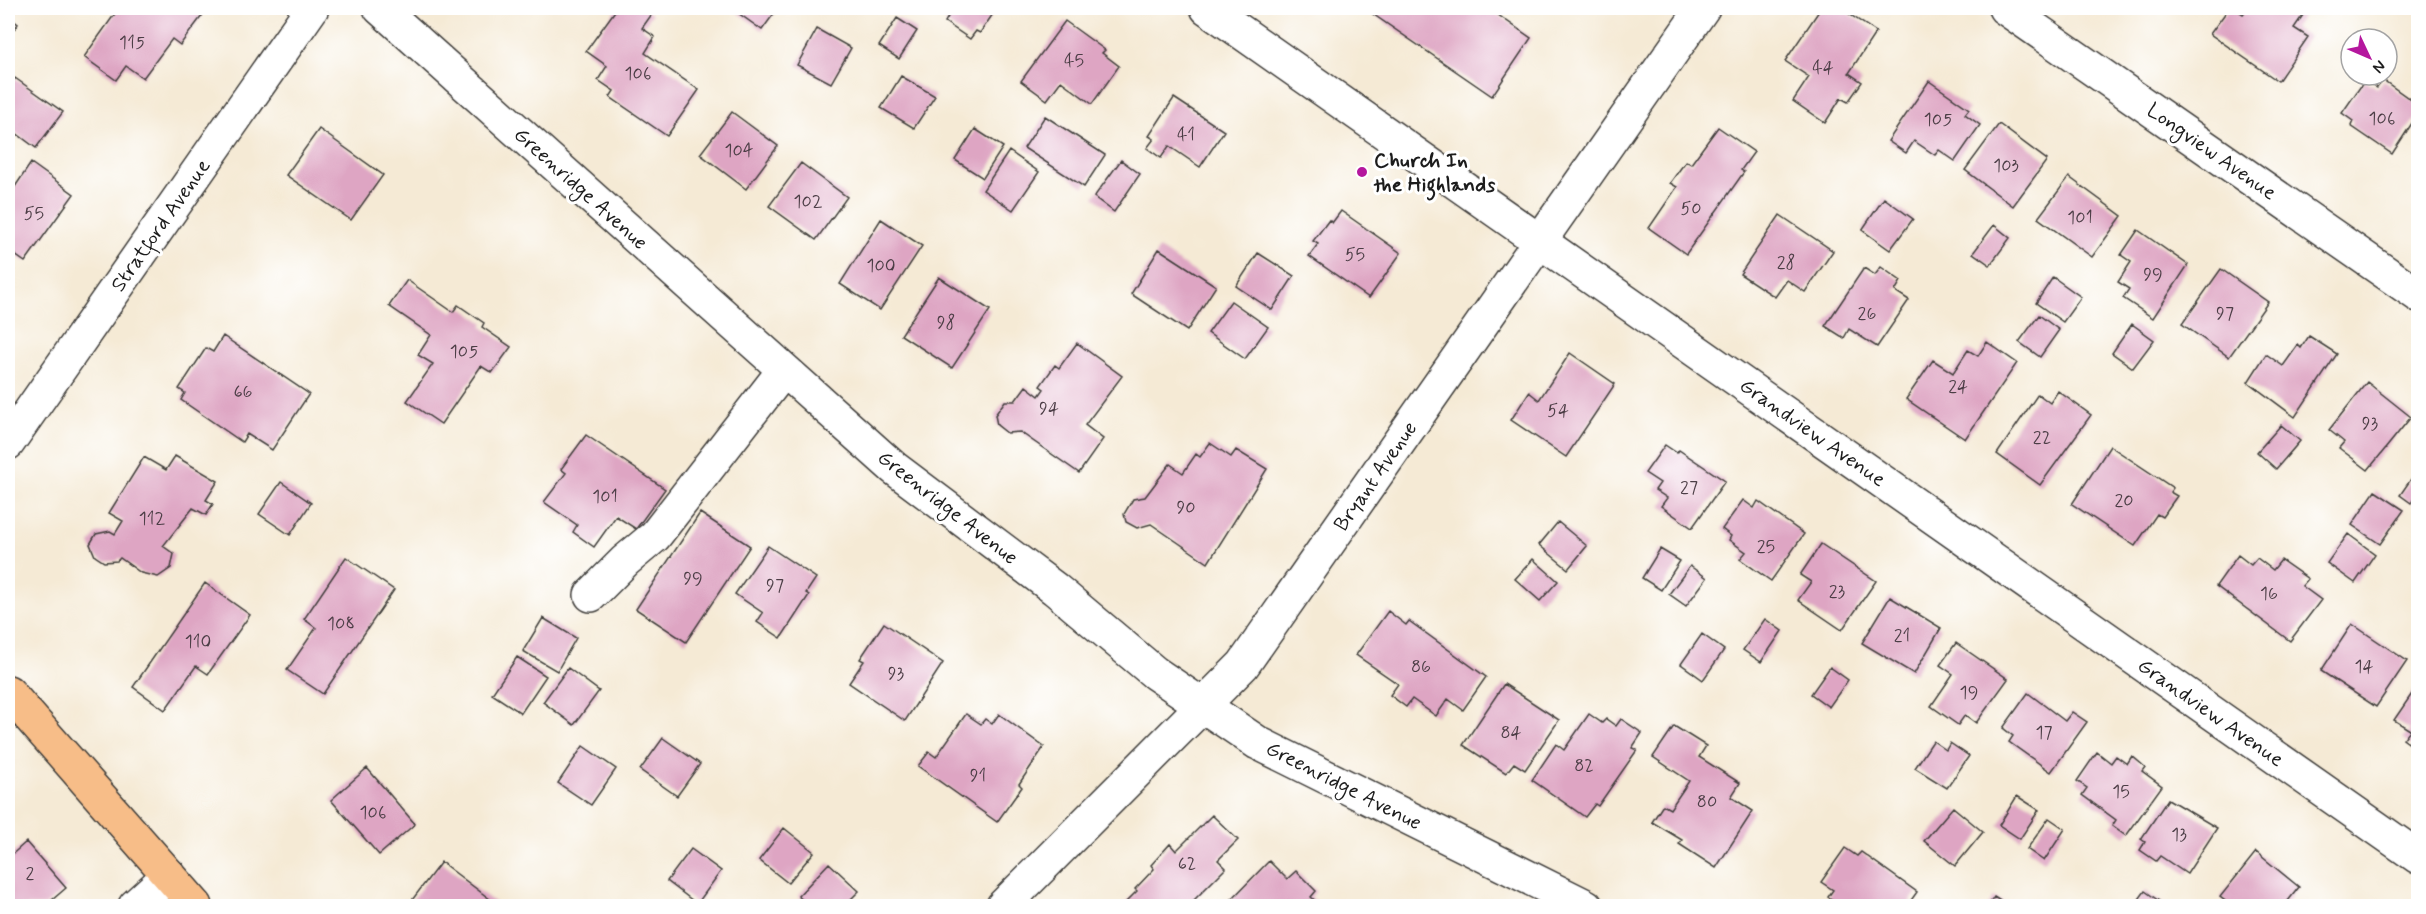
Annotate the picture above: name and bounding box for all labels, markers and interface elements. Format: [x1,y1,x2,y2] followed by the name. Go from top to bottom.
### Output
[2339,27,2399,87] north arrow
[119,31,145,55] house number: 115
[1064,49,1084,73] house number: 45
[2367,55,2390,78] text: N
[1812,56,1834,80] house number: 44
[625,62,651,86] house number: 106
[2140,97,2282,208] street label: Longview Avenue
[2369,107,2395,131] house number: 106
[1924,108,1952,132] house number: 105
[507,121,653,257] street label: Greenridge Avenue
[1177,123,1195,147] house number: 41
[725,139,754,163] house number: 104
[1373,147,1496,201] place label: Church In the Highlands
[105,154,219,299] street label: Stratford Avenue
[1993,154,2019,178] house number: 103
[1355,165,1369,179] marker: Church In the Highlands
[793,190,823,214] house number: 102
[1680,197,1702,221] house number: 50
[24,202,44,226] house number: 55
[2067,206,2093,230] house number: 101
[1345,243,1365,267] house number: 55
[1777,251,1795,275] house number: 28
[866,254,896,278] house number: 100
[2143,263,2163,287] house number: 99
[1858,302,1876,326] house number: 26
[2216,302,2234,326] house number: 97
[937,311,955,335] house number: 98
[450,340,478,364] house number: 105
[1734,372,1891,494] street label: Grandview Avenue
[1948,375,1968,399] house number: 24
[233,380,253,404] house number: 66
[1039,397,1059,421] house number: 94
[1547,399,1569,423] house number: 54
[2362,412,2379,436] house number: 93
[1328,416,1424,537] street label: Bryant Avenue
[2033,426,2051,450] house number: 22
[871,444,1023,572] street label: Greenridge Avenue
[1680,476,1698,500] house number: 27
[592,485,618,509] house number: 101
[2114,489,2134,513] house number: 20
[1176,496,1196,520] house number: 90
[139,507,166,531] house number: 112
[1757,535,1775,559] house number: 25
[683,567,703,591] house number: 99
[766,574,784,598] house number: 97
[1829,580,1846,604] house number: 23
[2260,582,2278,606] house number: 16
[327,612,355,636] house number: 108
[1894,624,1910,648] house number: 21
[185,630,211,654] house number: 110
[2132,652,2289,774] street label: Grandview Avenue
[1411,655,1431,679] house number: 86
[2355,655,2374,679] house number: 14
[888,662,905,686] house number: 93
[1960,681,1978,705] house number: 19
[1500,721,1522,745] house number: 84
[2035,721,2053,745] house number: 17
[1260,735,1426,838] street label: Greenridge Avenue
[1574,754,1594,778] house number: 82
[970,764,986,788] house number: 91
[2112,780,2130,804] house number: 15
[1697,790,1717,814] house number: 80
[360,801,386,825] house number: 106
[2171,823,2187,847] house number: 13
[1178,852,1196,876] house number: 62
[26,862,35,886] house number: 2

